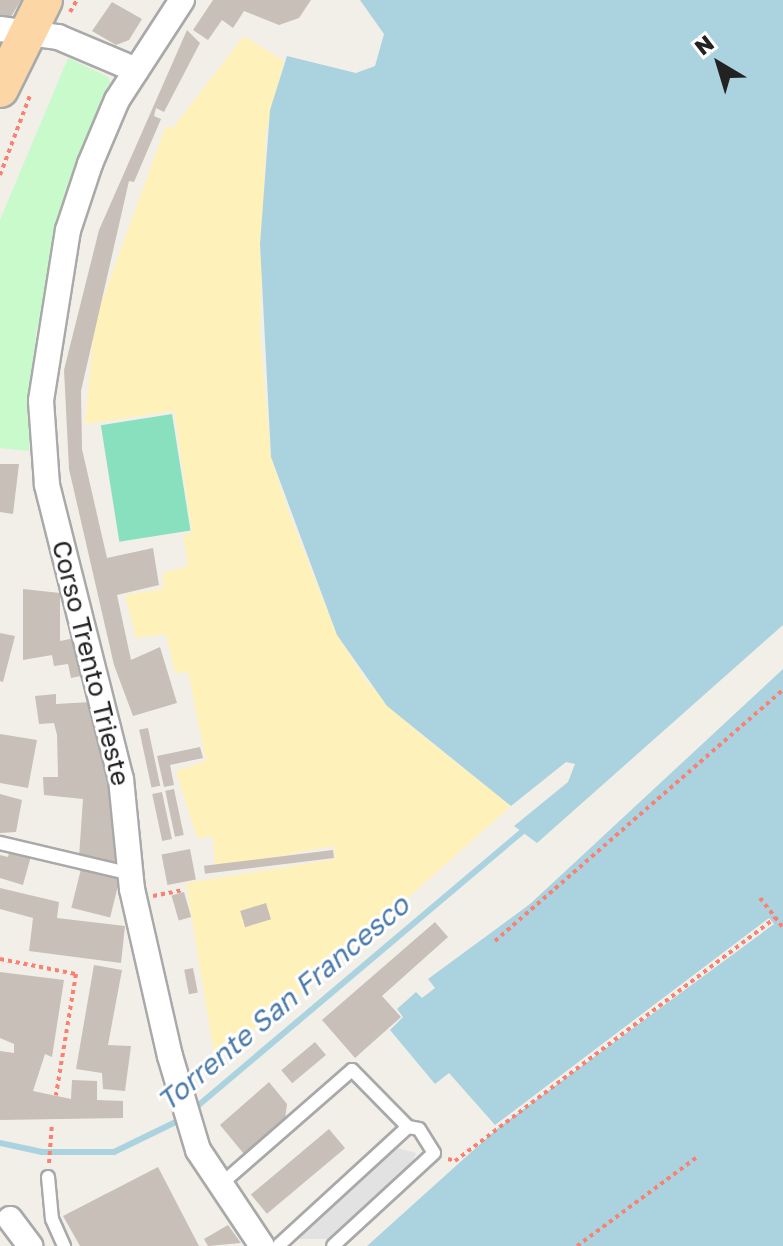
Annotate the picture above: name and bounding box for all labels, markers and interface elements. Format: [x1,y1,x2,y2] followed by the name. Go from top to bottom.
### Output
[679,24,759,104] north arrow
[689,29,719,60] text: N
[45,537,137,789] street label: Corso Trento Trieste
[151,888,415,1118] water label: Torrente San Francesco

